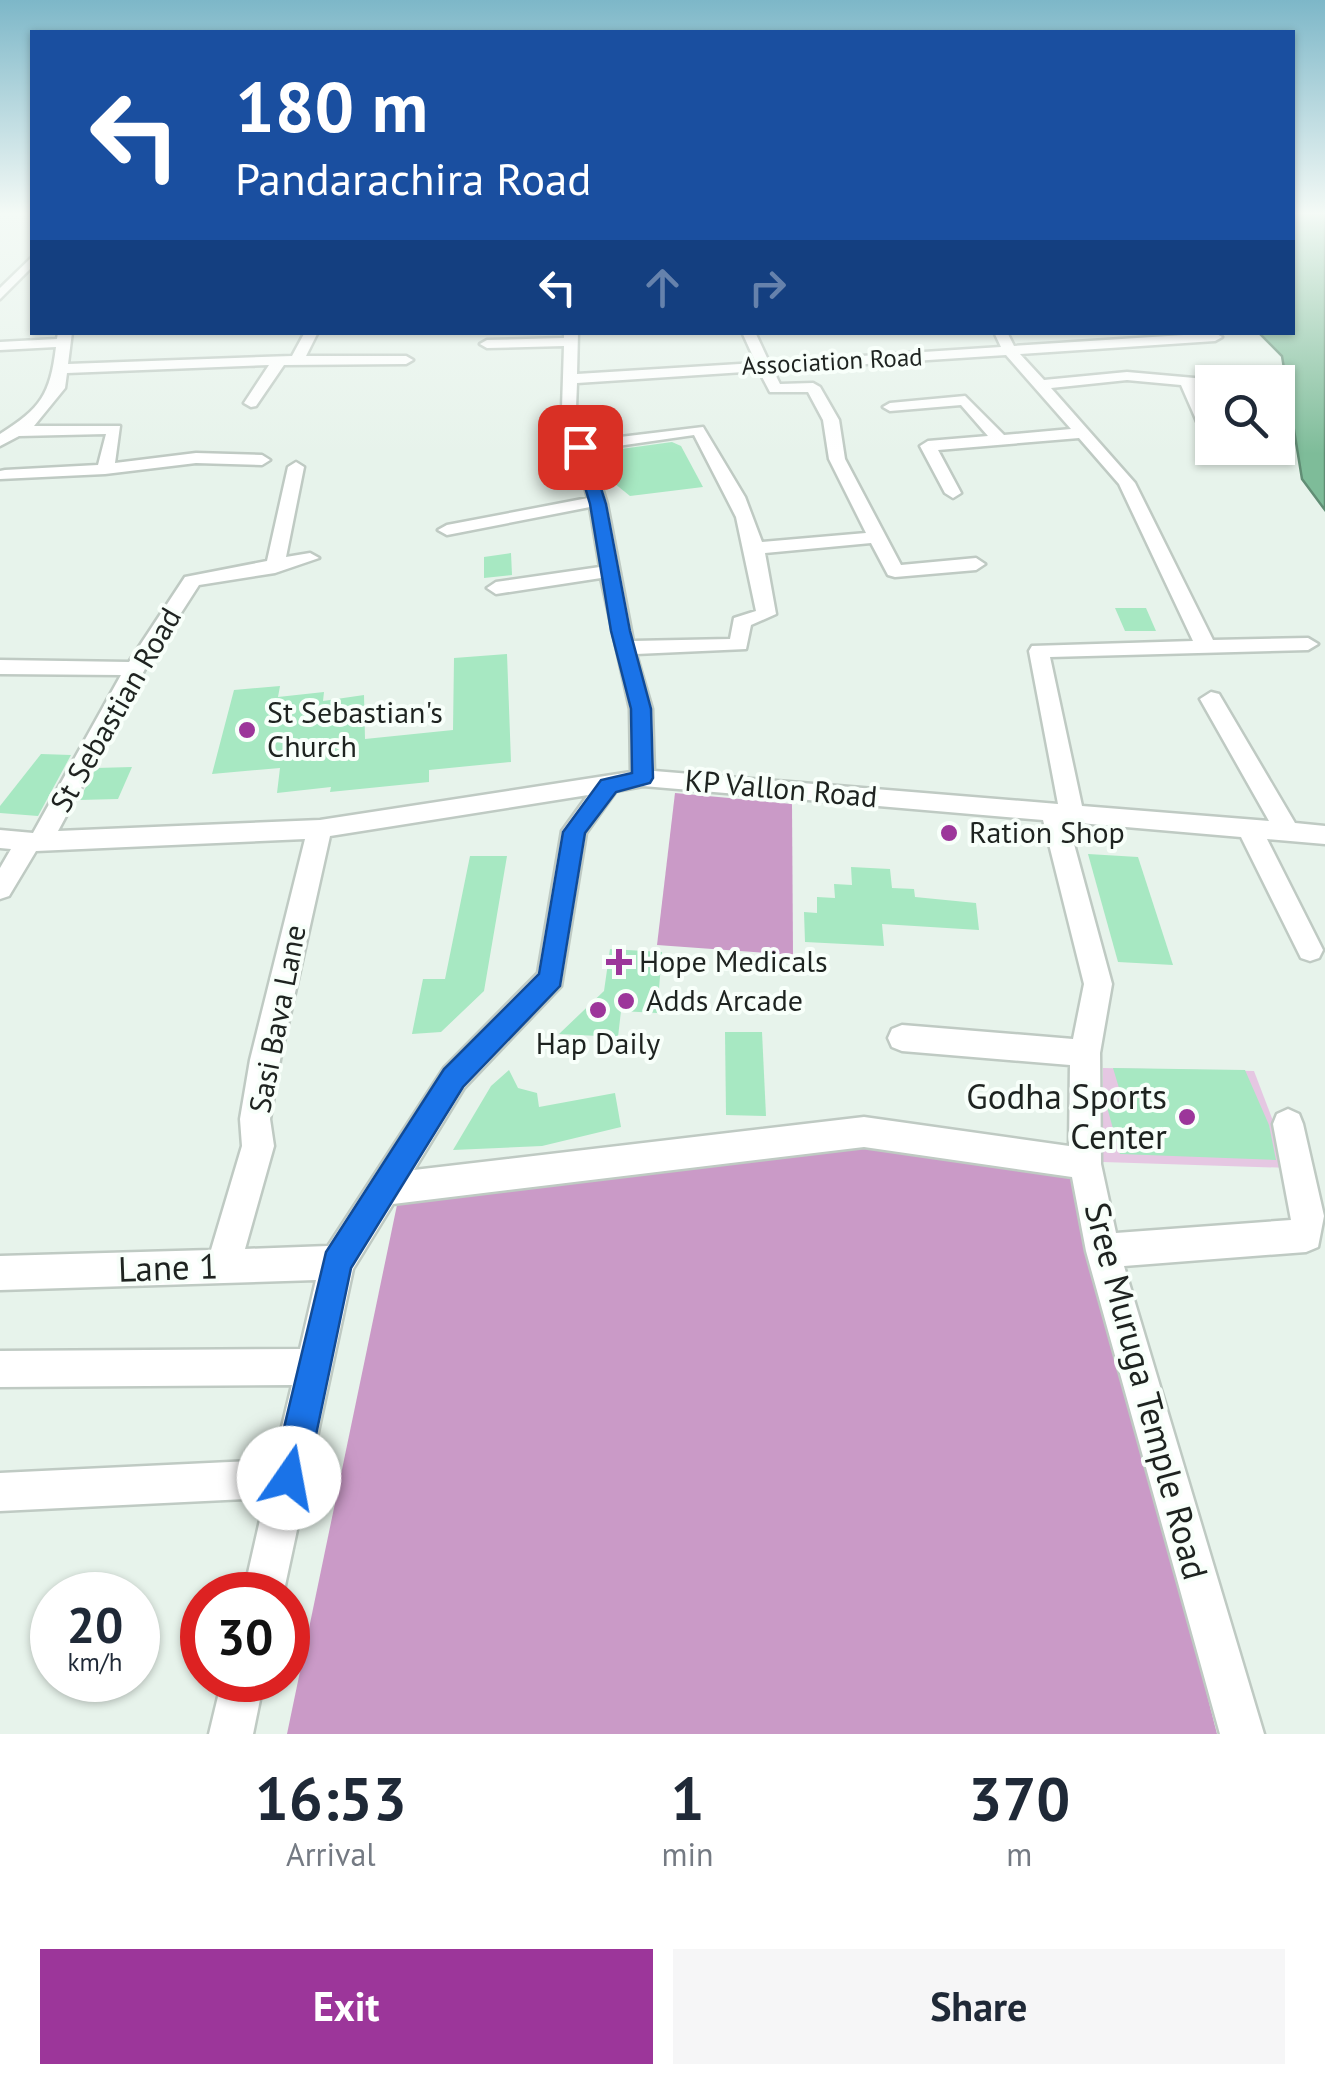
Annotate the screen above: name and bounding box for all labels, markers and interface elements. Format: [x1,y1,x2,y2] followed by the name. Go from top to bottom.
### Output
[235,61,428,151] text: 180 m
[70,70,200,200] icon: left
[235,149,592,207] text: Pandarachira Road
[530,260,585,315] icon: left
[635,260,690,315] icon: ahead
[740,260,795,315] icon: right
[741,340,923,382] street label: Association Road
[1195,365,1295,465] map controls
[1195,365,1295,465] button: search
[538,405,623,490] pin
[553,420,608,475] icon: arrive
[40,600,189,819] street label: St Sebastian Road
[267,692,443,765] place label: St Sebastian's Church
[236,719,258,741] marker: St Sebastian's Church
[683,760,879,815] street label: KP Vallon Road
[969,812,1125,851] place label: Ration Shop
[938,822,960,844] marker: Ration Shop
[239,921,314,1116] street label: Sasi Bava Lane
[639,941,828,980] place label: Hope Medicals
[608,951,630,973] marker: Hope Medicals
[646,980,803,1019] place label: Adds Arcade
[615,990,637,1012] marker: Adds Arcade
[587,999,609,1021] marker: Hap Daily
[536,1023,660,1062] place label: Hap Daily
[966,1073,1167,1159] place label: Godha Sports Center
[1176,1106,1198,1128] marker: Godha Sports Center
[1075,1197,1219,1584] street label: Sree Muruga Temple Road
[117,1242,219,1292] street label: Lane 1
[237,1426,341,1530] position arrow
[180,1572,310,1702] speed limit sign: 30
[67,1592,123,1657] text: 20
[68,1646,122,1678] text: km/h
[255,1759,407,1837] text: 16:53
[671,1759,705,1837] text: 1
[968,1759,1070,1837] text: 370
[286,1833,376,1875] text: Arrival
[662,1833,714,1875] text: min
[1006,1833,1032,1875] text: m
[40,1949,653,2064] button: Exit
[673,1949,1285,2064] button: Share

